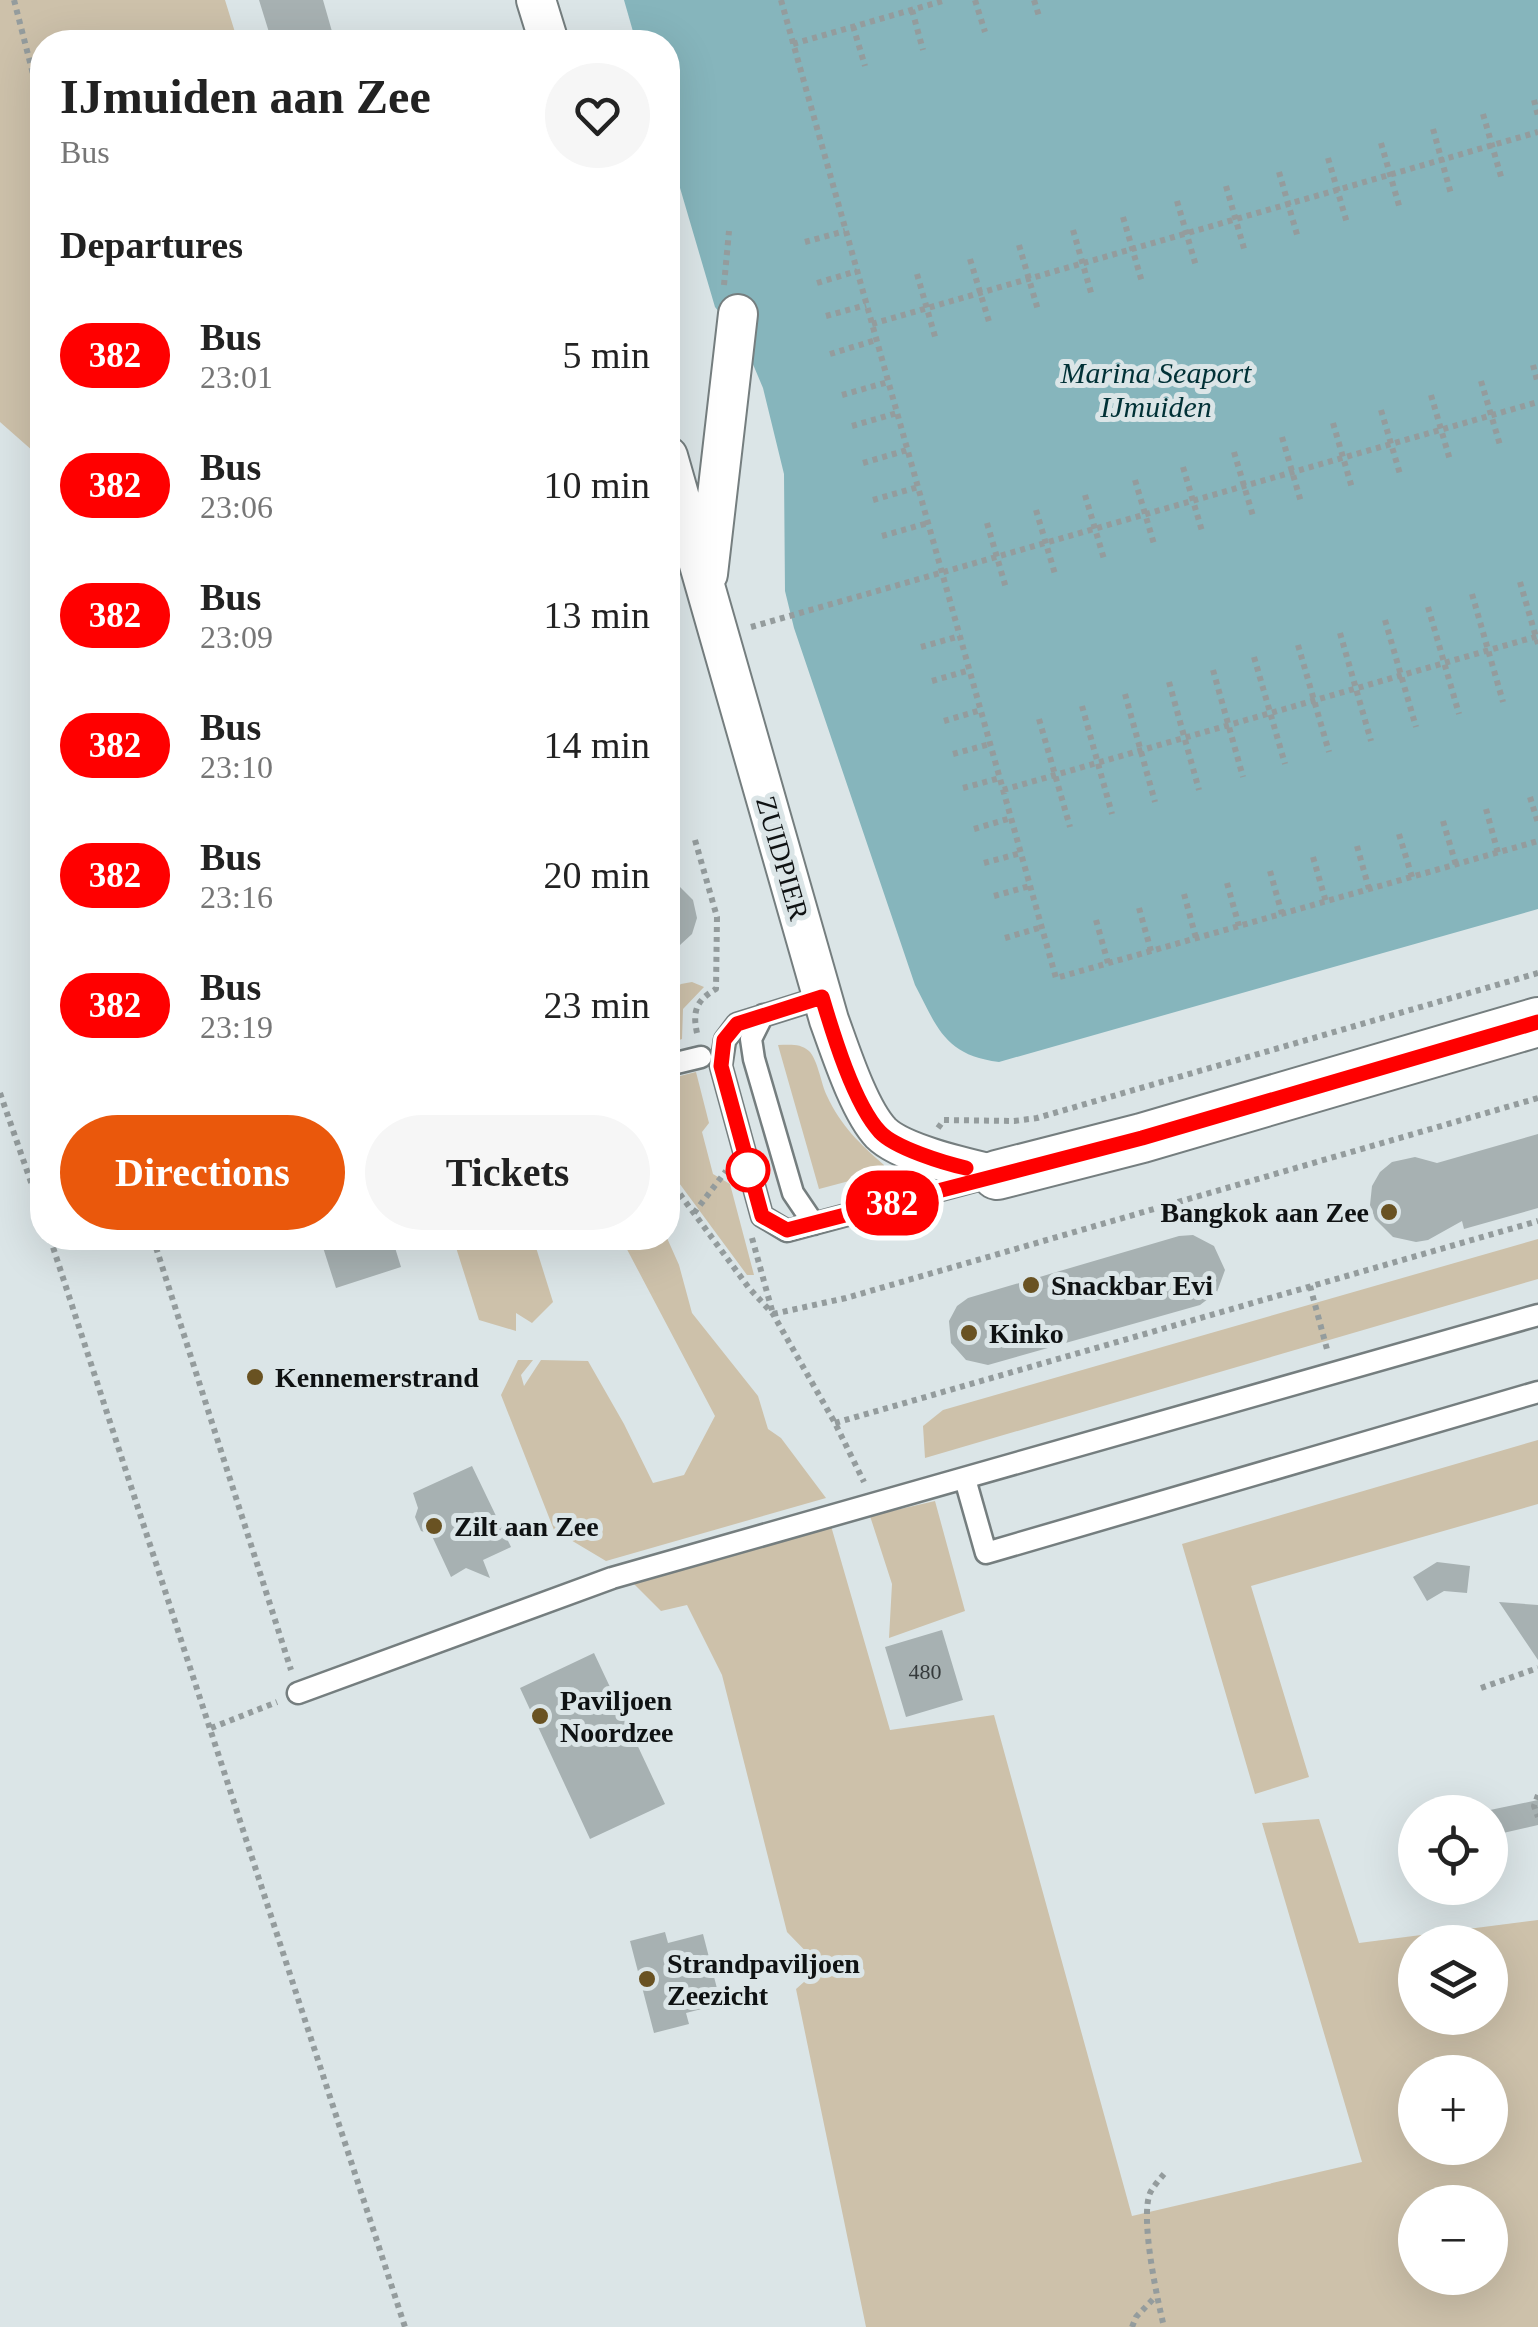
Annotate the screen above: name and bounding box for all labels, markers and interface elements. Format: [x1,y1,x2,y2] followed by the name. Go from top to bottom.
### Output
[545,63,650,168] button: heart
[60,70,431,123] text: IJmuiden aan Zee
[60,134,110,170] text: Bus
[60,224,243,266] text: Departures
[200,316,261,358] text: Bus
[562,334,650,376] text: 5 min
[89,336,141,375] text: 382
[1060,356,1252,423] water label: Marina Seaport IJmuiden
[200,359,273,395] text: 23:01
[200,446,261,488] text: Bus
[543,464,650,506] text: 10 min
[89,466,141,505] text: 382
[200,489,273,525] text: 23:06
[200,576,261,618] text: Bus
[543,594,650,636] text: 13 min
[89,596,141,635] text: 382
[200,619,273,655] text: 23:09
[200,706,261,748] text: Bus
[543,724,650,766] text: 14 min
[89,726,141,765] text: 382
[200,749,273,785] text: 23:10
[750,793,815,924] street label: ZUIDPIER
[200,836,261,878] text: Bus
[543,854,650,896] text: 20 min
[89,856,141,895] text: 382
[200,879,273,915] text: 23:16
[200,966,261,1008] text: Bus
[543,984,650,1026] text: 23 min
[89,986,141,1025] text: 382
[200,1009,273,1045] text: 23:19
[60,1115,345,1230] button: Directions
[365,1115,650,1230] button: Tickets
[727,1149,769,1191] unlabelled marker
[834,1170,950,1236] line badge: 382
[866,1184,918,1223] text: 382
[1161,1197,1369,1228] place label: Bangkok aan Zee
[1378,1201,1400,1223] marker: Bangkok aan Zee
[1051,1270,1213,1301] place label: Snackbar Evi
[1020,1274,1042,1296] marker: Snackbar Evi
[989,1318,1064,1349] place label: Kinko
[958,1322,980,1344] marker: Kinko
[275,1362,479,1393] place label: Kennemerstrand
[244,1366,266,1388] marker: Kennemerstrand
[454,1511,599,1542] place label: Zilt aan Zee
[423,1515,445,1537] marker: Zilt aan Zee
[909,1659,942,1684] house number: 480
[560,1685,674,1748] place label: Paviljoen Noordzee
[529,1705,551,1727] marker: Paviljoen Noordzee
[1398,1795,1508,2295] map controls
[1398,1795,1508,1905] button: locate
[1398,1925,1508,2035] button: layers
[667,1948,860,2011] place label: Strandpaviljoen Zeezicht
[636,1968,658,1990] marker: Strandpaviljoen Zeezicht
[1398,2055,1508,2165] button: +
[1398,2185,1508,2295] button: −

